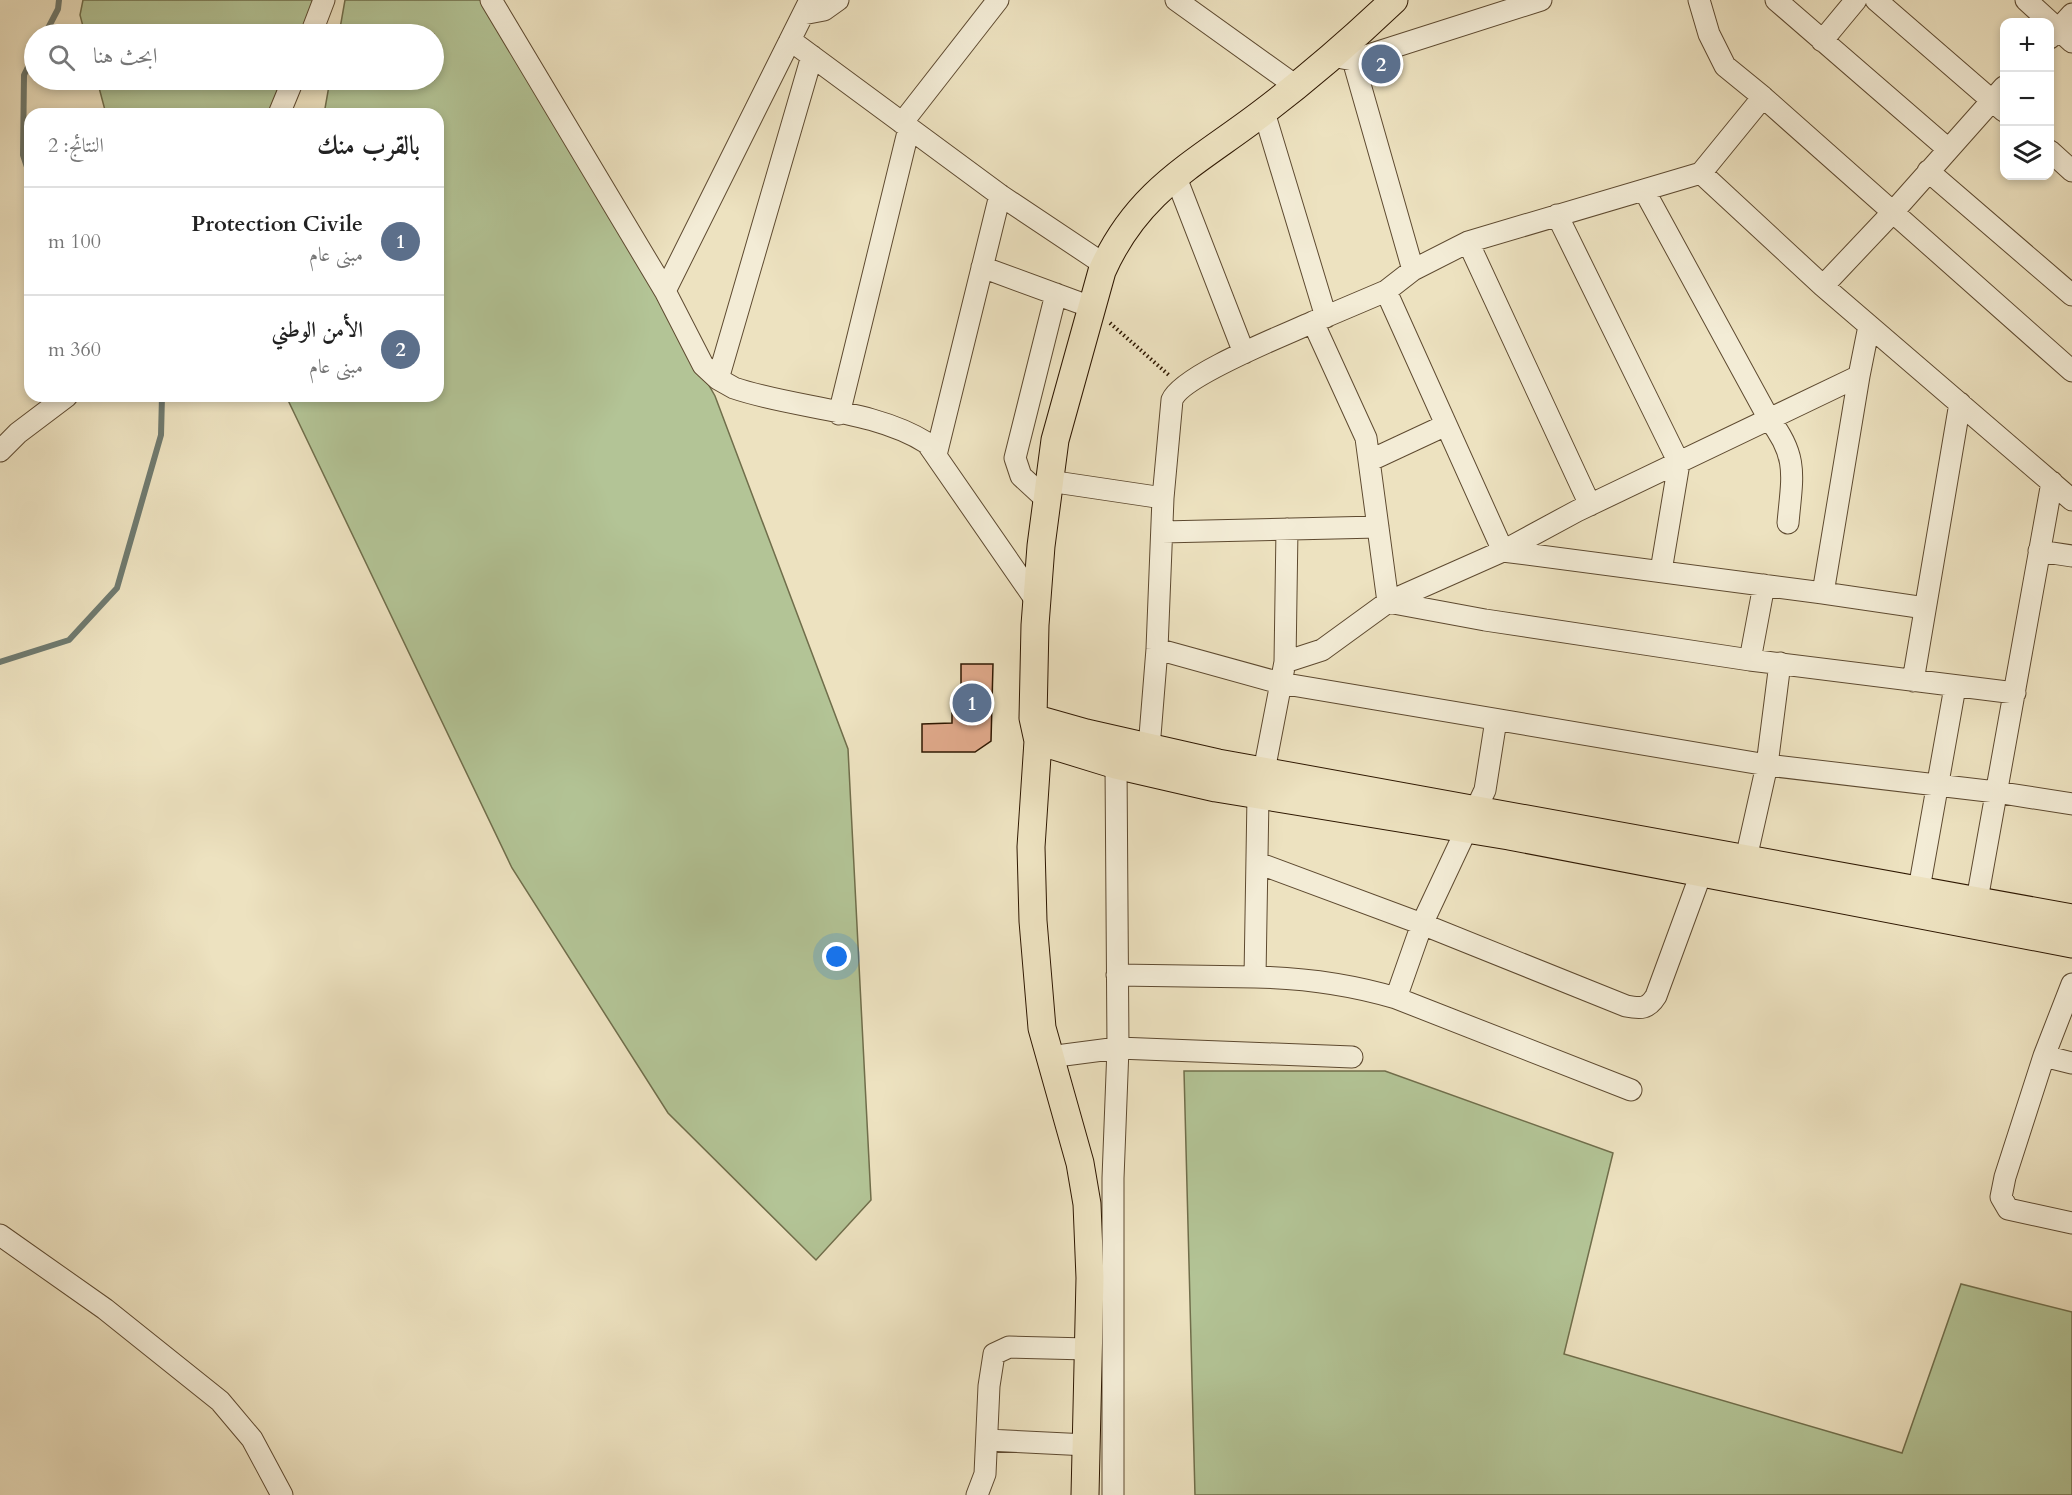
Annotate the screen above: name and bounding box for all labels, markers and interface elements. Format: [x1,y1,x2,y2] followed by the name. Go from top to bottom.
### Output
[2000,18,2054,180] map controls
[2000,18,2054,72] button: +
[24,24,444,90] search box
[45,41,78,74] icon: search
[93,41,158,71] text: ابحث هنا
[1362,42,1400,86] pin: 2
[2000,72,2054,126] button: −
[2000,126,2054,180] button: layers
[317,128,420,163] text: بالقرب منك
[48,132,104,159] text: النتائج: 2
[191,209,363,239] text: Protection Civile
[48,228,101,255] text: 100 m
[395,228,406,255] text: 1
[309,241,363,268] text: مبنى عام
[271,315,363,345] text: الأمن الوطني
[48,336,101,363] text: 360 m
[395,336,406,363] text: 2
[309,353,363,380] text: مبنى عام
[952,680,992,726] pin: 1
[822,942,851,971] your location

